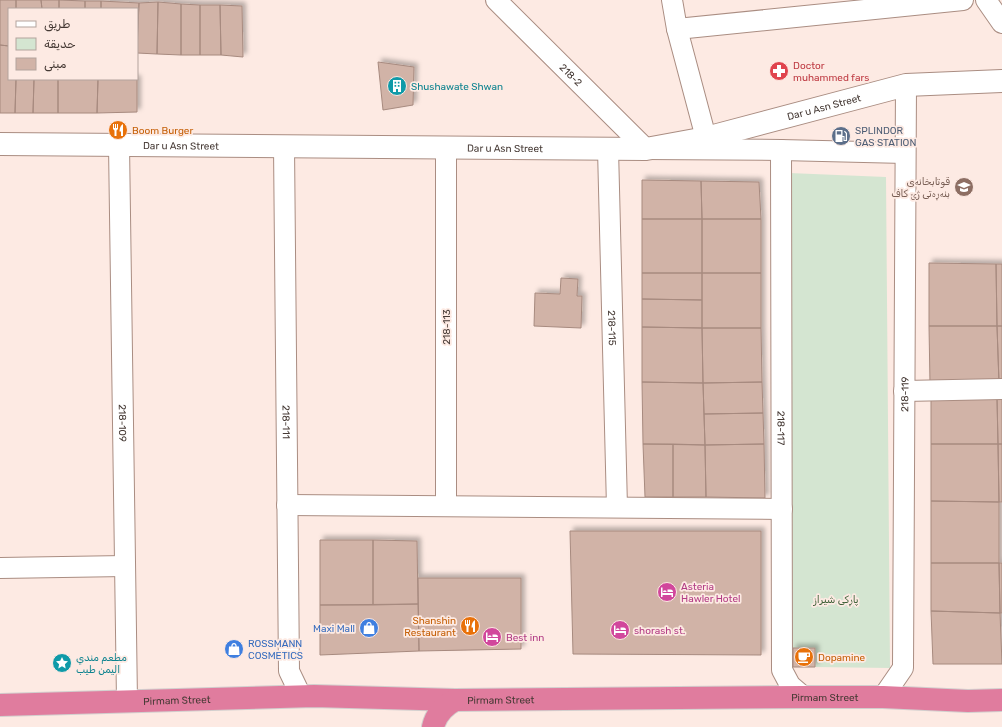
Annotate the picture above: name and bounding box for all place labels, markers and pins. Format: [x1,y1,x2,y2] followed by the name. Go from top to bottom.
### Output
[768,60,790,82] pharmacy icon: Doctor muhammed fars
[793,60,869,84] place label: Doctor muhammed fars
[386,75,408,97] building icon: Shushawate Shwan
[411,81,503,93] place label: Shushawate Shwan
[107,119,129,141] restaurant icon: Boom Burger
[132,125,193,137] place label: Boom Burger
[830,125,852,147] fuel station icon: SPLINDOR GAS STATION
[855,125,916,149] place label: SPLINDOR GAS STATION
[891,176,950,201] place label: قوتابخانەی بنەڕەتی ژێ کاف
[953,176,975,198] school or university icon: قوتابخانەی بنەڕەتی ژێ کاف
[656,581,678,603] hotel icon: Asteria Hawler Hotel
[681,581,740,605] place label: Asteria Hawler Hotel
[404,615,456,639] place label: Shanshin Restaurant
[459,615,481,637] restaurant icon: Shanshin Restaurant
[358,617,380,639] shop icon: Maxi Mall
[609,619,631,641] hotel icon: shorash st.
[313,623,355,635] place label: Maxi Mall
[634,625,685,637] place label: shorash st.
[481,626,503,648] hotel icon: Best inn
[506,632,544,644] place label: Best inn
[223,638,245,660] shop icon: ROSSMANN COSMETICS
[248,638,303,662] place label: ROSSMANN COSMETICS
[793,646,815,668] cafe icon: Dopamine
[51,652,73,674] place icon: مطعم مندي اليمن طيب
[76,652,127,676] place label: مطعم مندي اليمن طيب
[818,652,865,664] place label: Dopamine

